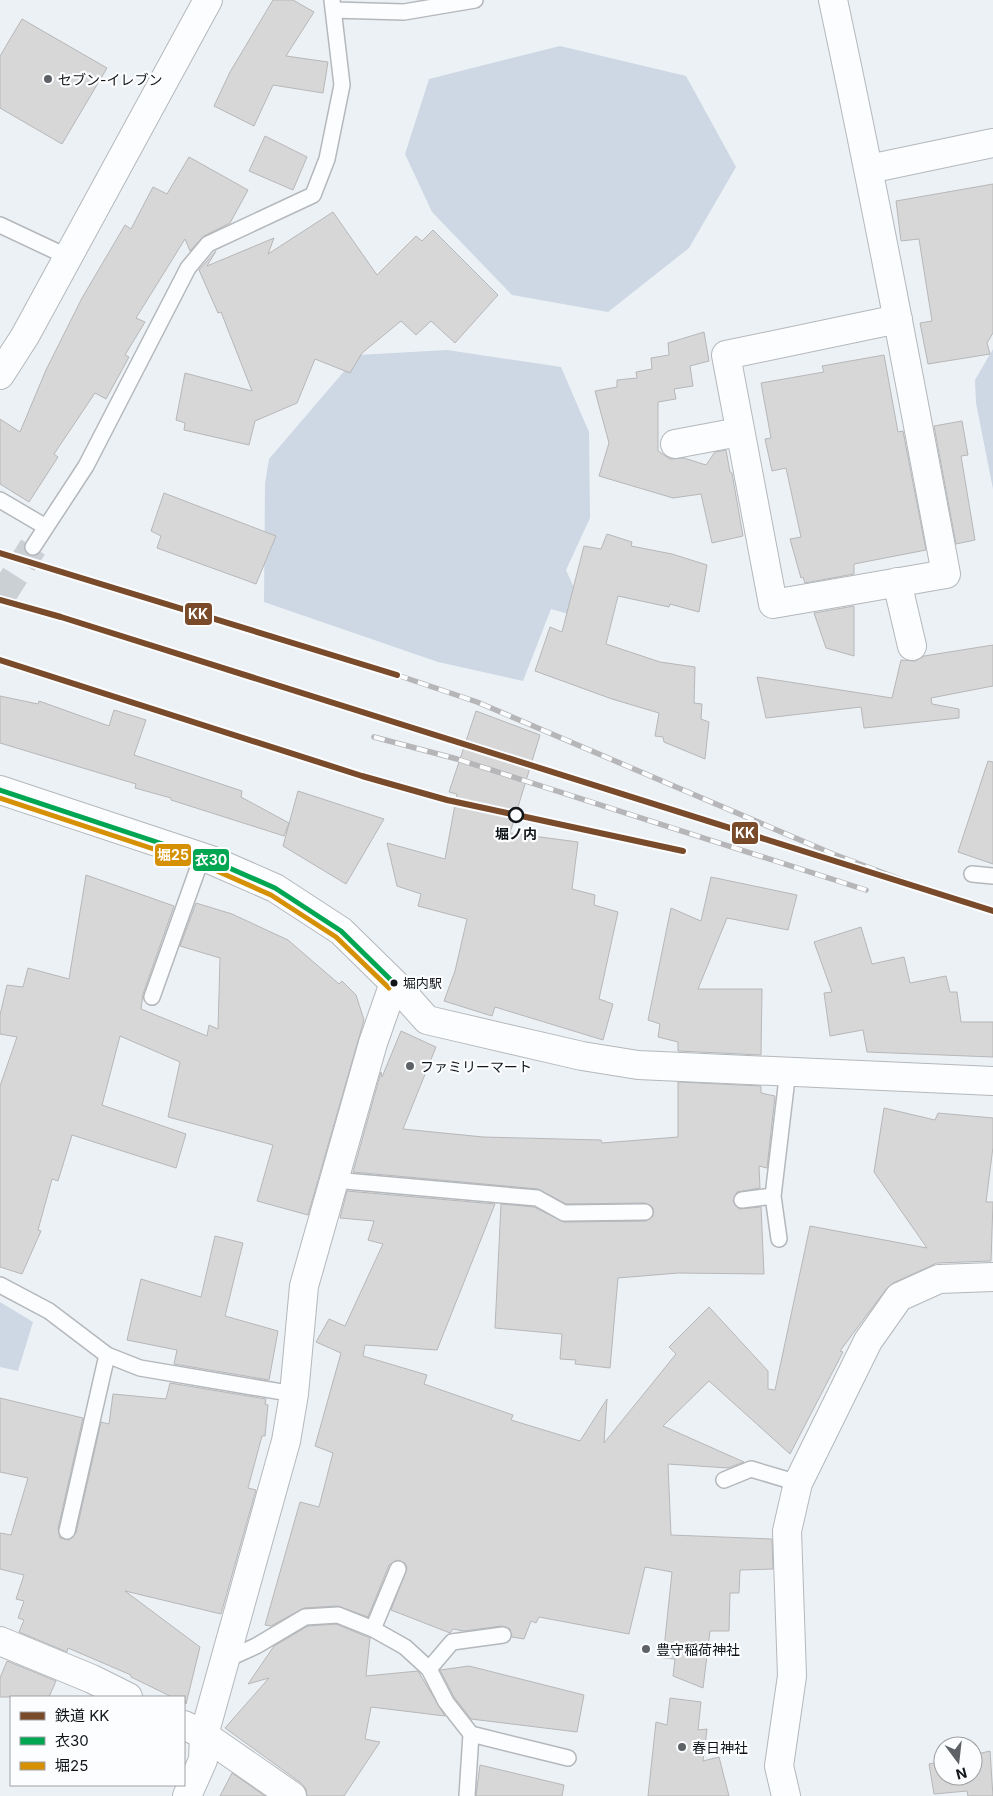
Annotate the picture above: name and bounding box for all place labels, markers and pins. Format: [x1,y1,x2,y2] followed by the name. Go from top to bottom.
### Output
[58,71,162,88] place label: セブン-イレブン
[42,73,54,85] marker: セブン-イレブン
[508,807,524,823] marker: 堀ノ内
[495,825,537,842] place label: 堀ノ内
[403,975,442,991] place label: 堀内駅
[389,978,399,988] marker: 堀内駅
[420,1058,532,1075] place label: ファミリーマート
[404,1060,416,1072] marker: ファミリーマート
[656,1641,740,1658] place label: 豊守稲荷神社
[640,1643,652,1655] marker: 豊守稲荷神社
[692,1739,748,1756] place label: 春日神社
[676,1741,688,1753] marker: 春日神社

